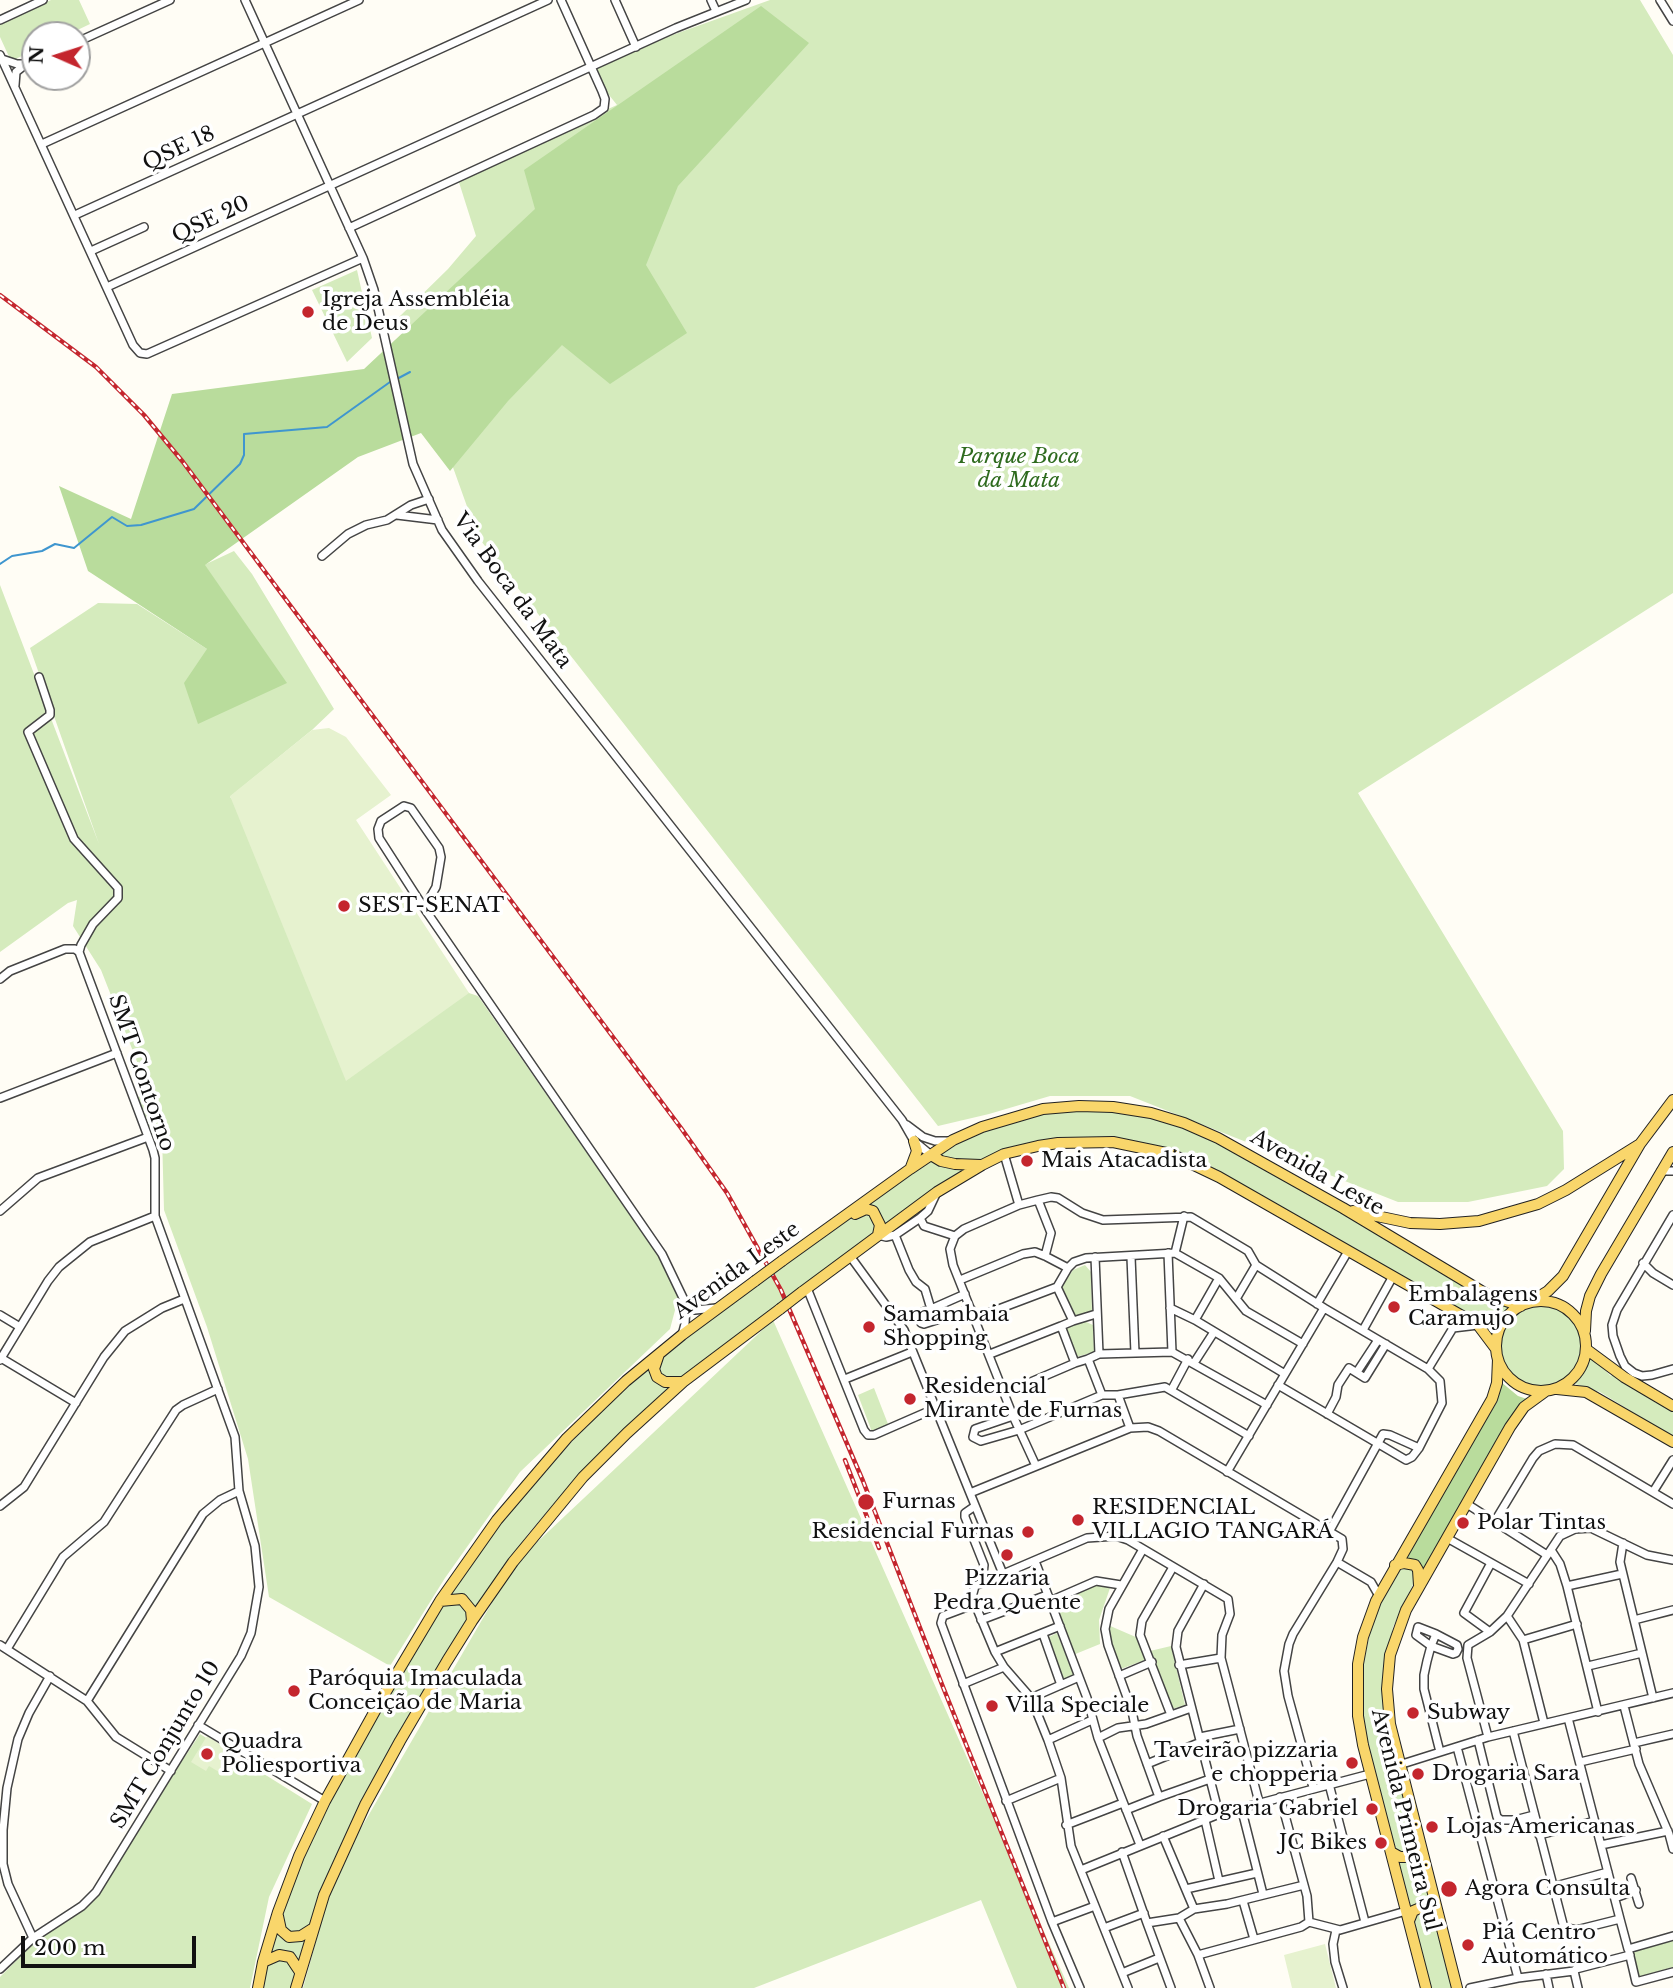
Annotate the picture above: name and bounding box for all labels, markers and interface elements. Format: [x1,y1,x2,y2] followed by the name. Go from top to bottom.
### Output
[21,21,91,91] north arrow
[25,45,48,65] text: N
[139,121,219,177] street label: QSE 18
[168,191,254,249] street label: QSE 20
[322,287,510,337] place label: Igreja Assembléia de Deus
[300,304,316,320] marker: Igreja Assembléia de Deus
[958,444,1080,494] park label: Parque Boca da Mata
[447,508,577,674] street label: Via Boca da Mata
[358,893,504,919] place label: SEST-SENAT
[336,898,352,914] marker: SEST-SENAT
[102,991,180,1155] street label: SMT Contorno
[1246,1125,1388,1221] street label: Avenida Leste
[1041,1148,1207,1174] place label: Mais Atacadista
[1019,1153,1035,1169] marker: Mais Atacadista
[669,1217,805,1325] street label: Avenida Leste
[1408,1282,1538,1332] place label: Embalagens Caramujo
[1386,1299,1402,1315] marker: Embalagens Caramujo
[883,1302,1009,1352] place label: Samambaia Shopping
[861,1319,877,1335] marker: Samambaia Shopping
[924,1374,1122,1424] place label: Residencial Mirante de Furnas
[902,1391,918,1407] marker: Residencial Mirante de Furnas
[882,1489,956,1515] place label: Furnas
[856,1492,876,1512] marker: Furnas
[1092,1495,1333,1545] place label: RESIDENCIAL VILLAGIO TANGARÁ
[1477,1510,1606,1536] place label: Polar Tintas
[1070,1512,1086,1528] marker: RESIDENCIAL VILLAGIO TANGARÁ
[1455,1515,1471,1531] marker: Polar Tintas
[811,1519,1014,1545] place label: Residencial Furnas
[1020,1524,1036,1540] marker: Residencial Furnas
[999,1547,1015,1563] marker: Pizzaria Pedra Quente
[933,1566,1081,1616] place label: Pizzaria Pedra Quente
[106,1657,226,1833] street label: SMT Conjunto 10
[308,1666,522,1716] place label: Paróquia Imaculada Conceição de Maria
[286,1683,302,1699] marker: Paróquia Imaculada Conceição de Maria
[1006,1693,1149,1719] place label: Villa Speciale
[984,1698,1000,1714] marker: Villa Speciale
[1427,1700,1510,1726] place label: Subway
[1405,1705,1421,1721] marker: Subway
[1365,1706,1445,1934] street label: Avenida Primeira Sul
[221,1729,361,1779] place label: Quadra Poliesportiva
[1154,1738,1338,1788] place label: Taveirão pizzaria e chopperia
[199,1746,215,1762] marker: Quadra Poliesportiva
[1344,1755,1360,1771] marker: Taveirão pizzaria e chopperia
[1432,1761,1580,1787] place label: Drogaria Sara
[1410,1766,1426,1782] marker: Drogaria Sara
[1177,1796,1358,1822] place label: Drogaria Gabriel
[1364,1801,1380,1817] marker: Drogaria Gabriel
[1446,1814,1635,1840] place label: Lojas Americanas
[1424,1819,1440,1835] marker: Lojas Americanas
[1279,1830,1367,1856] place label: JC Bikes
[1373,1835,1389,1851] marker: JC Bikes
[1465,1876,1630,1902] place label: Agora Consulta
[1439,1879,1459,1899] marker: Agora Consulta
[1482,1920,1608,1970] place label: Piá Centro Automático
[24,1922,200,1966] scale bar
[34,1935,105,1961] text: 200 m
[1460,1937,1476,1953] marker: Piá Centro Automático

